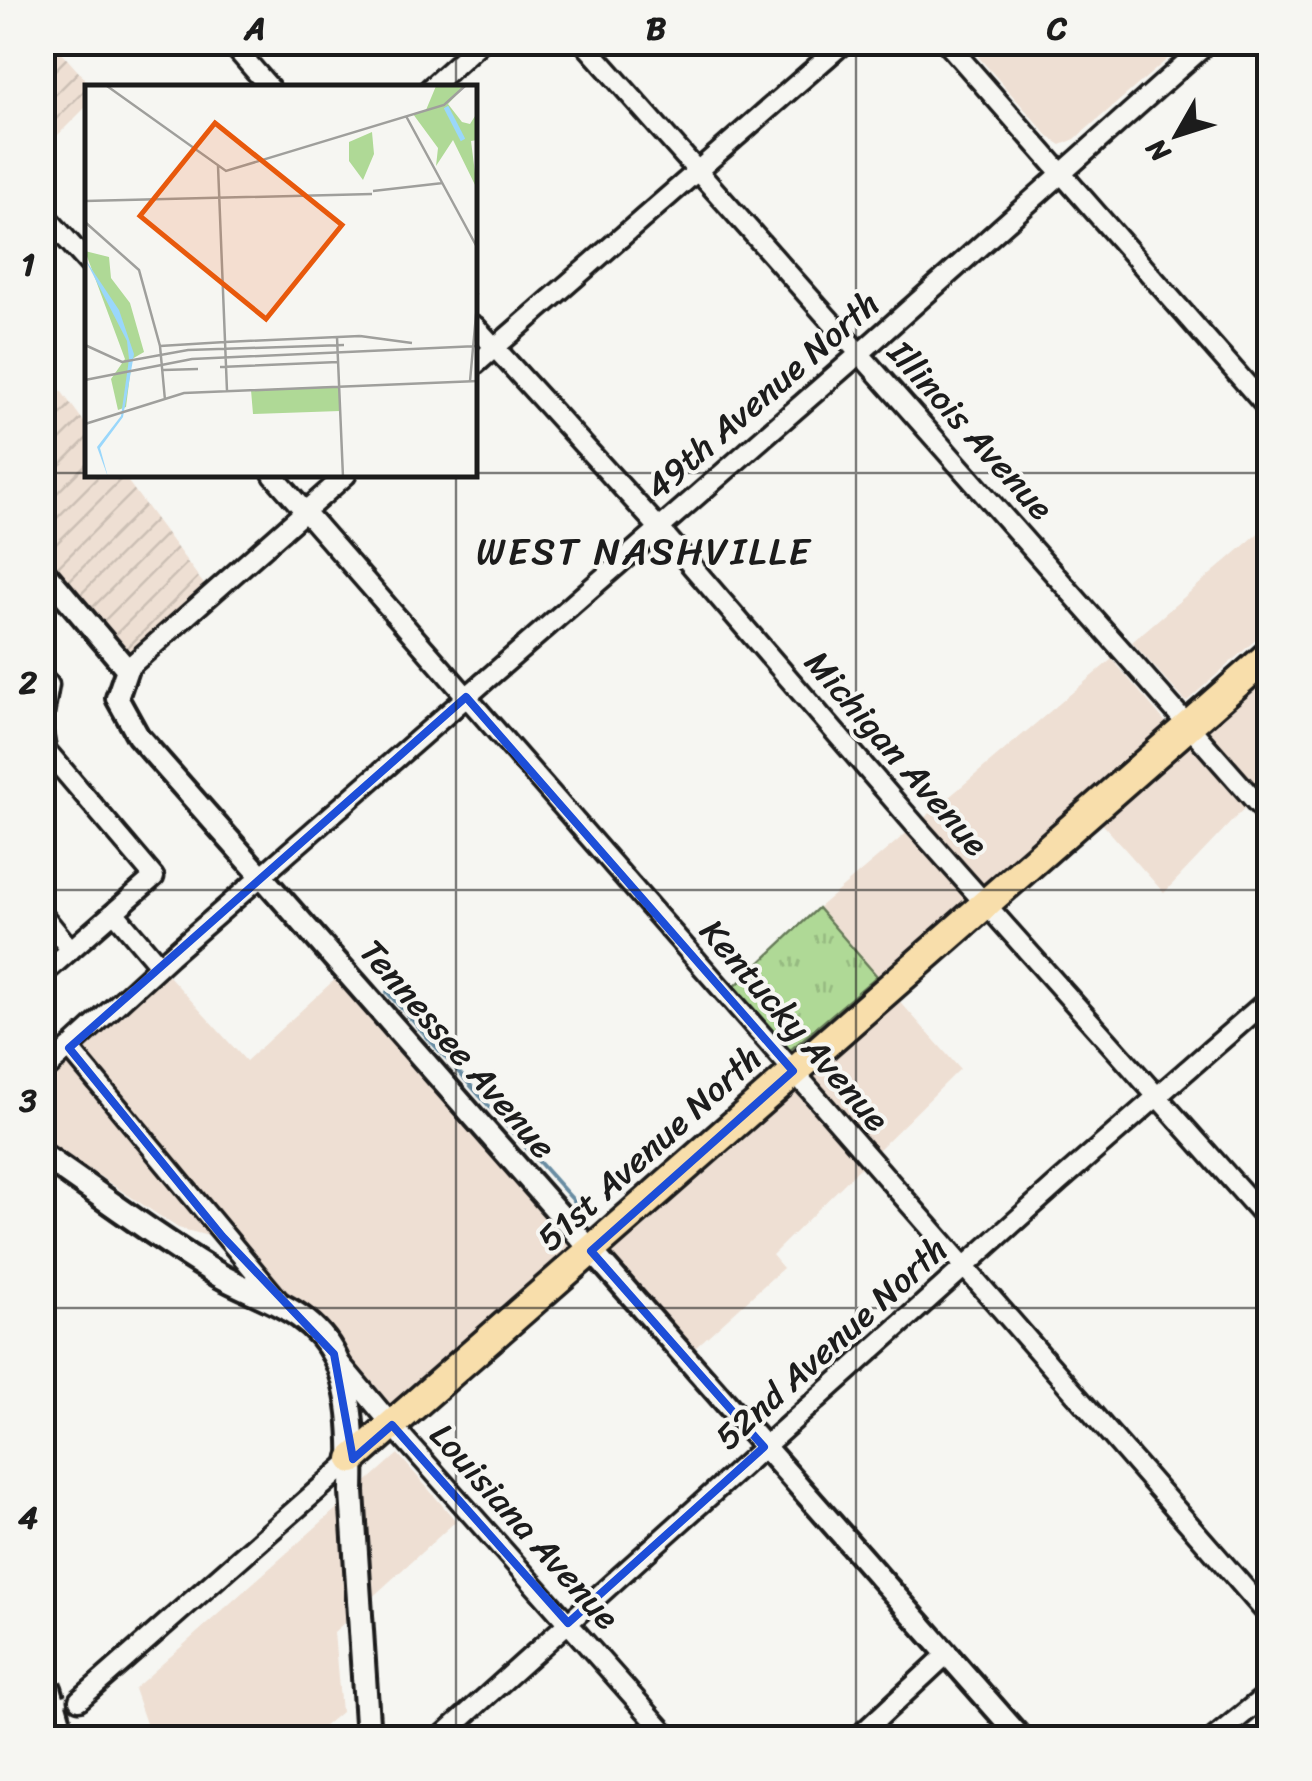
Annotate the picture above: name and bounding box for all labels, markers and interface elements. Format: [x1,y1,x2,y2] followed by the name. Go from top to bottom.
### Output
[243,0,266,57] text: A
[646,0,666,57] text: B
[1046,0,1068,57] text: C
[85,85,478,478] inset map
[1127,85,1227,185] north arrow
[1132,127,1184,174] text: N
[21,236,35,293] text: 1
[630,275,894,515] street label: 49th Avenue North
[871,324,1070,535] street label: Illinois Avenue
[476,518,812,585] district label: WEST NASHVILLE
[789,635,1005,871] street label: Michigan Avenue
[19,654,38,711] text: 2
[684,904,906,1146] street label: Kentucky Avenue
[344,924,572,1174] street label: Tennessee Avenue
[522,1029,776,1267] street label: 51st Avenue North
[18,1072,37,1129] text: 3
[700,1220,962,1466] street label: 52nd Avenue North
[414,1408,636,1645] street label: Louisiana Avenue
[18,1489,38,1546] text: 4

